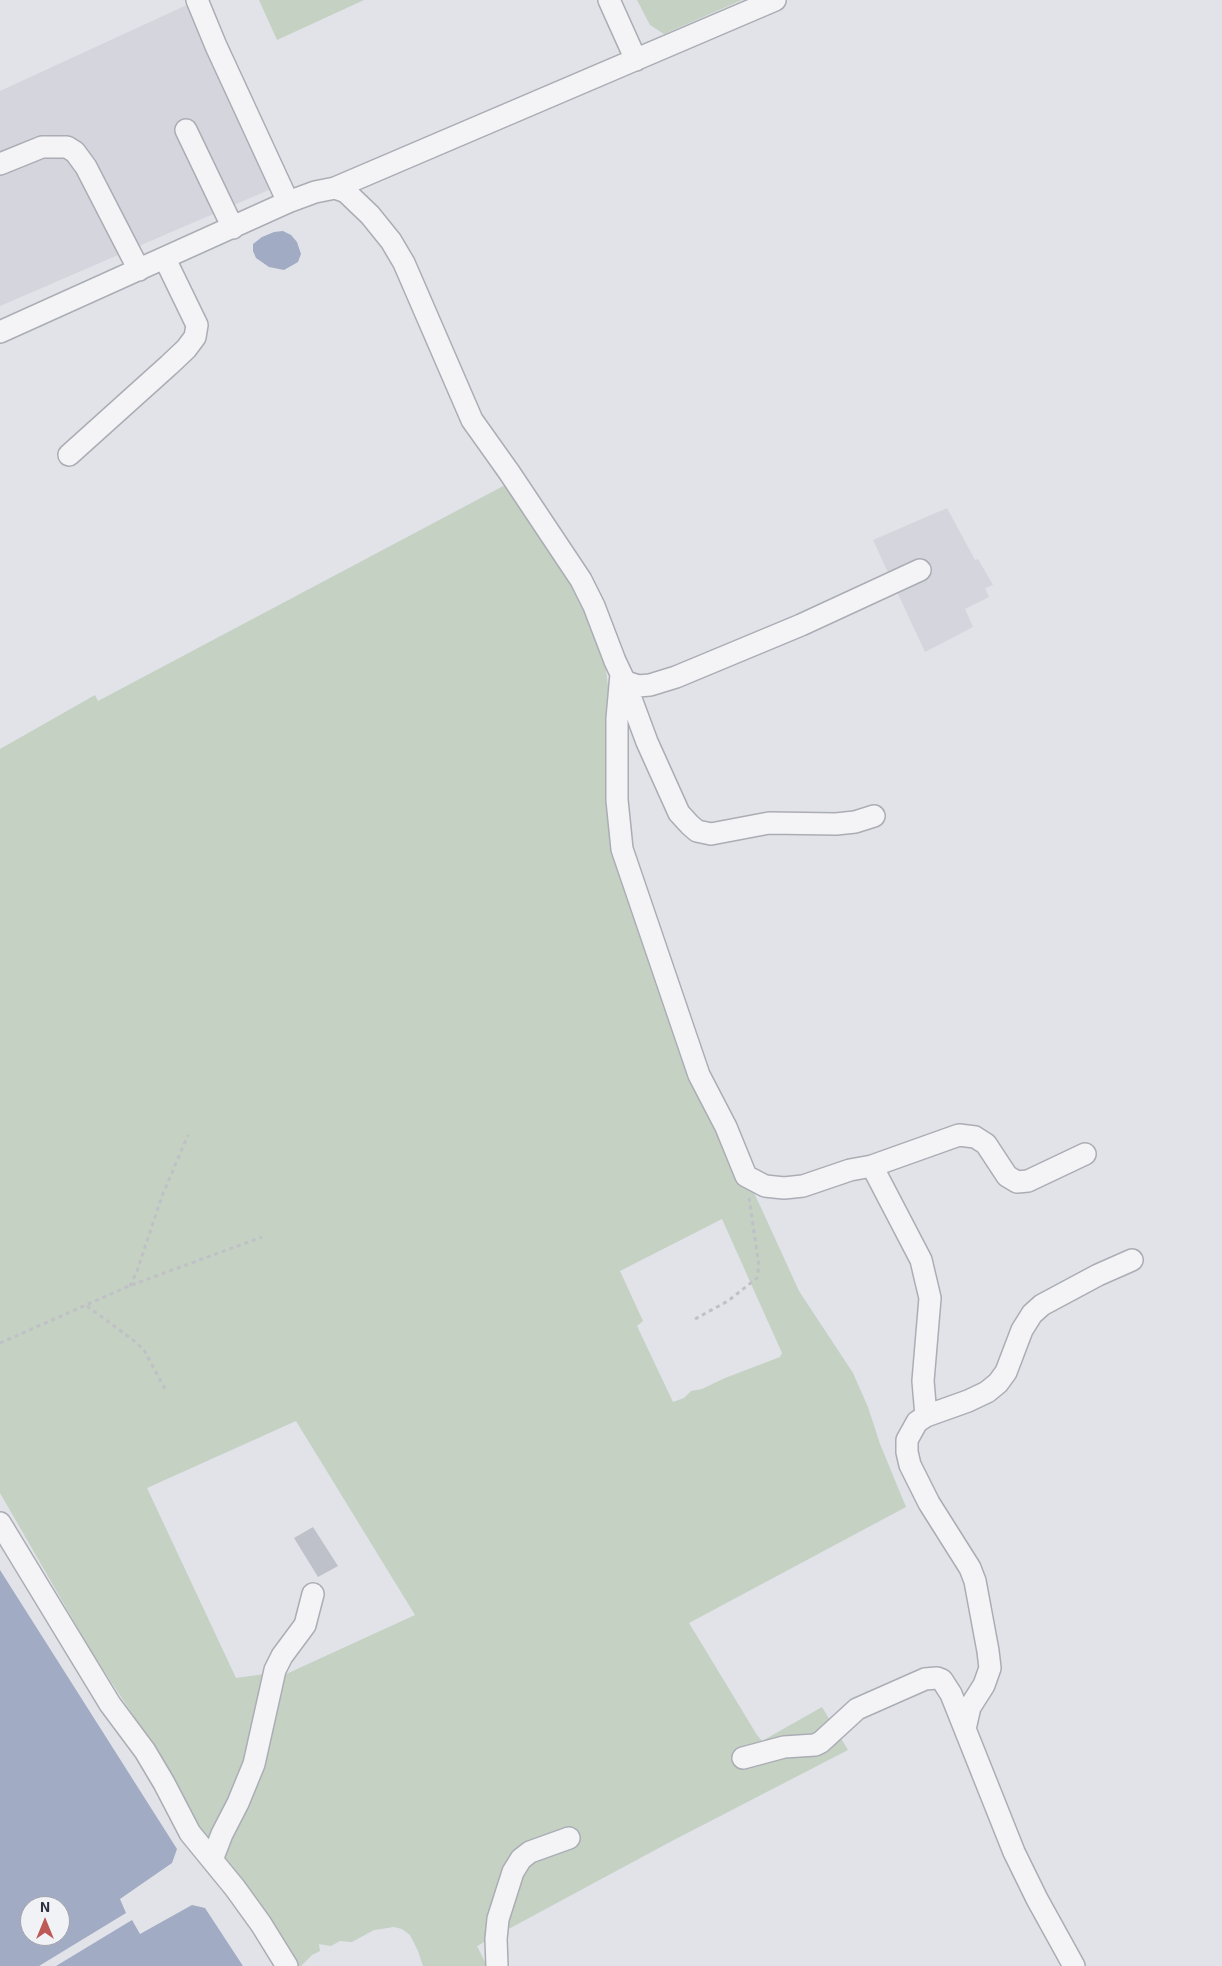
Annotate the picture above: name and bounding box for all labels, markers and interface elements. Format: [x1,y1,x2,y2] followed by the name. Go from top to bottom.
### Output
[20,1896,70,1946] north arrow
[40,1898,50,1915] text: N

